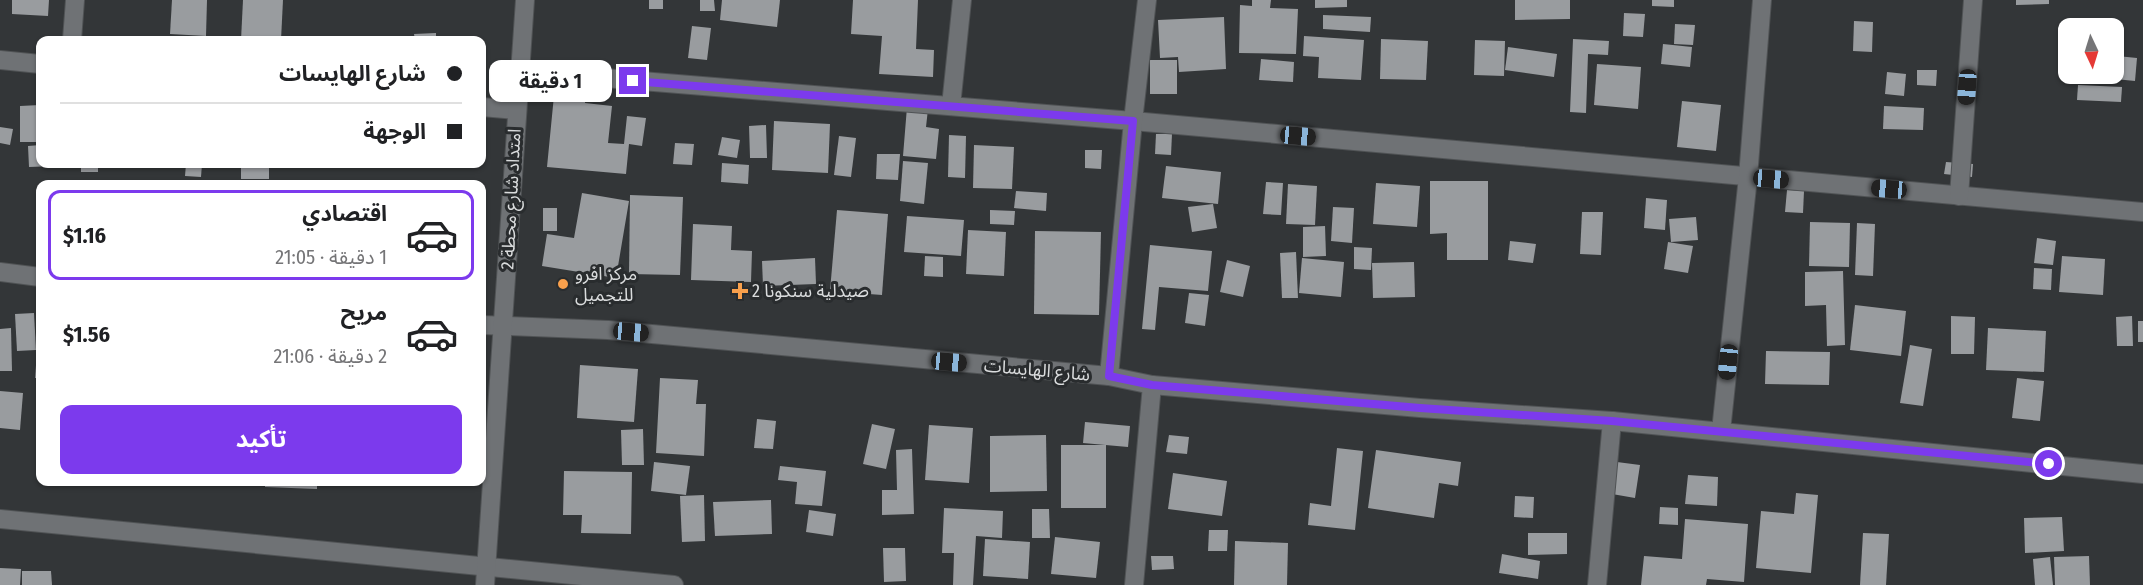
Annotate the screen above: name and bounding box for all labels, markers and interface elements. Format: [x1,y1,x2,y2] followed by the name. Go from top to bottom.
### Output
[2058,18,2124,84] north arrow
[2058,18,2124,84] map controls
[279,60,426,87] text: شارع الهايسات
[489,60,612,102] callout: 1 دقيقة
[619,67,646,94] route end
[1957,68,1977,106] car
[519,69,582,93] text: 1 دقيقة
[363,118,426,145] text: الوجهة
[1279,125,1317,147] car
[496,128,529,270] street label: امتداد شارع محطة 2
[1752,168,1790,190] car
[1870,178,1908,200] car
[302,200,387,227] text: اقتصادي
[405,208,459,262] icon: car
[63,222,106,249] text: $1.16
[275,245,387,269] text: 1 دقيقة · 21:05
[575,263,637,306] place label: مركز افرو للتجميل
[556,277,570,291] marker: مركز افرو للتجميل
[752,280,869,302] place label: صيدلية سنكونا 2
[733,284,747,298] marker: صيدلية سنكونا 2
[341,299,387,326] text: مريح
[405,307,459,361] icon: car
[63,321,110,348] text: $1.56
[612,321,650,343] car
[1717,343,1739,381] car
[274,344,387,368] text: 2 دقيقة · 21:06
[930,351,968,373] car
[983,354,1091,389] street label: شارع الهايسات
[60,405,462,474] button: تأكيد
[2035,450,2062,477] route start

